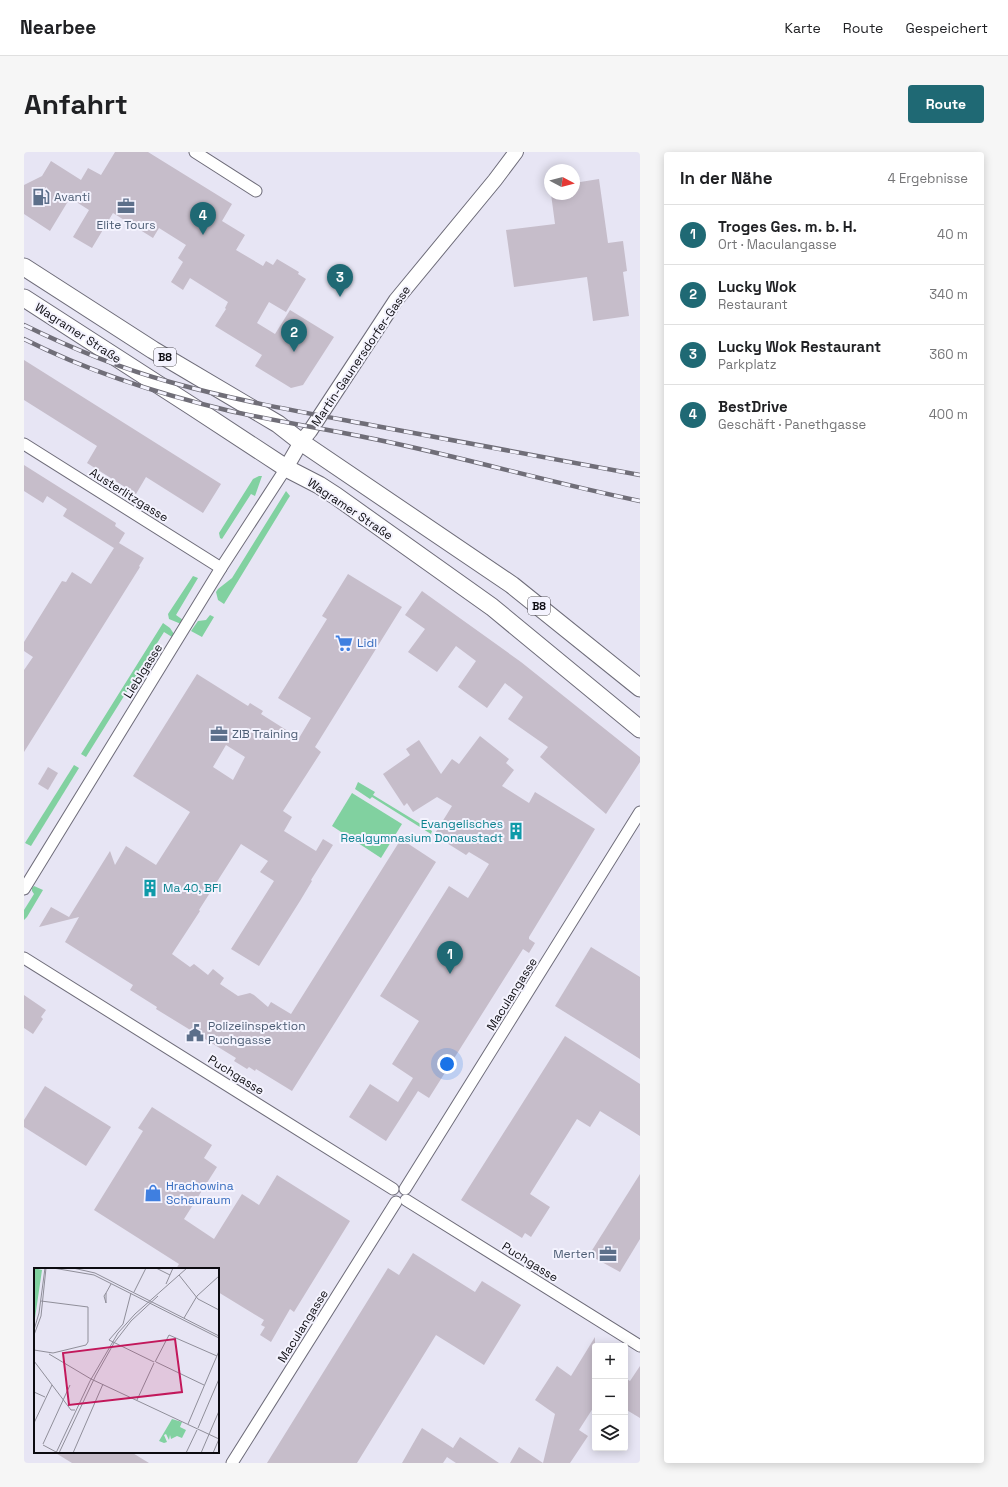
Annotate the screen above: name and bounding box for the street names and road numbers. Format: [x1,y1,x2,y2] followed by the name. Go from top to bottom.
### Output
[308,283,414,429] street label: Martin-Gaunersdorfer-Gasse
[32,299,124,367] street label: Wagramer Straße
[154,348,176,366] road number: B8
[87,464,171,526] street label: Austerlitzgasse
[304,474,396,544] street label: Wagramer Straße
[528,597,550,615] road number: B8
[120,641,166,701] street label: Lieblgasse
[483,955,541,1033] street label: Maculangasse
[205,1051,267,1099] street label: Puchgasse
[499,1238,561,1286] street label: Puchgasse
[274,1287,332,1365] street label: Maculangasse

